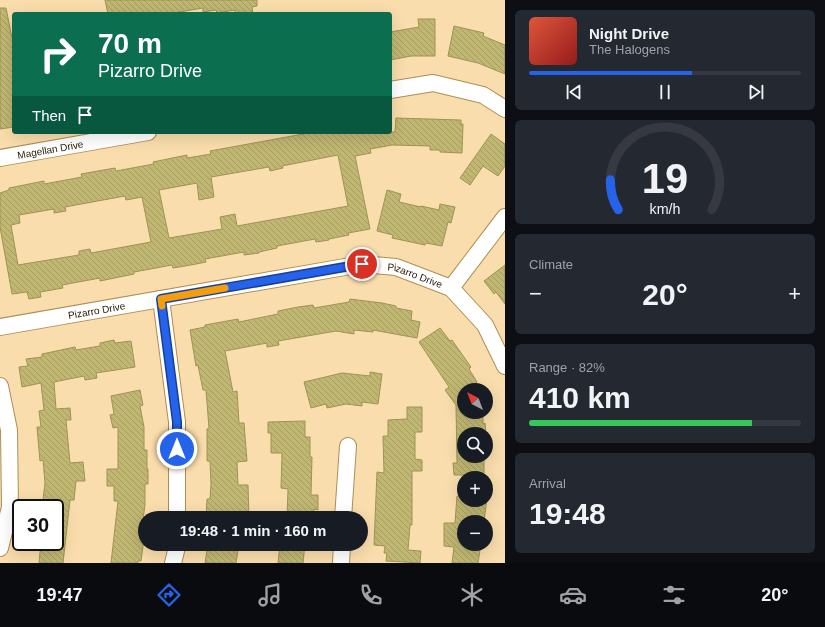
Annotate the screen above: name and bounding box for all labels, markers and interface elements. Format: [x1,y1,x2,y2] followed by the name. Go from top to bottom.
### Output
[589,25,669,42] text: Night Drive
[32,28,84,80] icon: right
[98,28,162,59] text: 70 m
[589,42,670,57] text: The Halogens
[98,61,202,81] text: Pizarro Drive
[563,81,585,103] icon: previous
[654,81,676,103] icon: pause
[745,81,767,103] icon: next
[74,104,96,126] icon: arrive
[32,107,66,124] text: Then
[16,138,85,161] street label: Magellan Drive
[642,155,688,202] text: 19
[650,200,681,216] text: km/h
[345,247,379,281] pin
[351,253,373,275] icon: arrive
[529,257,573,272] text: Climate
[387,261,444,290] street label: Pizarro Drive
[642,278,688,311] text: 20°
[529,281,542,306] text: −
[788,281,801,306] text: +
[67,300,127,321] street label: Pizarro Drive
[529,360,605,375] text: Range · 82%
[529,381,631,414] text: 410 km
[457,383,493,419] north arrow
[457,383,493,551] map controls
[457,427,493,463] button: search
[156,428,198,470] position arrow
[457,471,493,507] button: +
[529,476,566,491] text: Arrival
[529,497,606,530] text: 19:48
[12,499,64,551] speed limit sign: 30
[457,515,493,551] button: −
[180,522,326,539] text: 19:48 · 1 min · 160 m
[155,581,183,609] icon: directions
[256,581,284,609] icon: music
[357,581,385,609] icon: phone
[458,581,486,609] icon: climate
[559,581,587,609] icon: car
[660,581,688,609] icon: filters
[36,585,83,605] text: 19:47
[761,585,788,605] text: 20°

